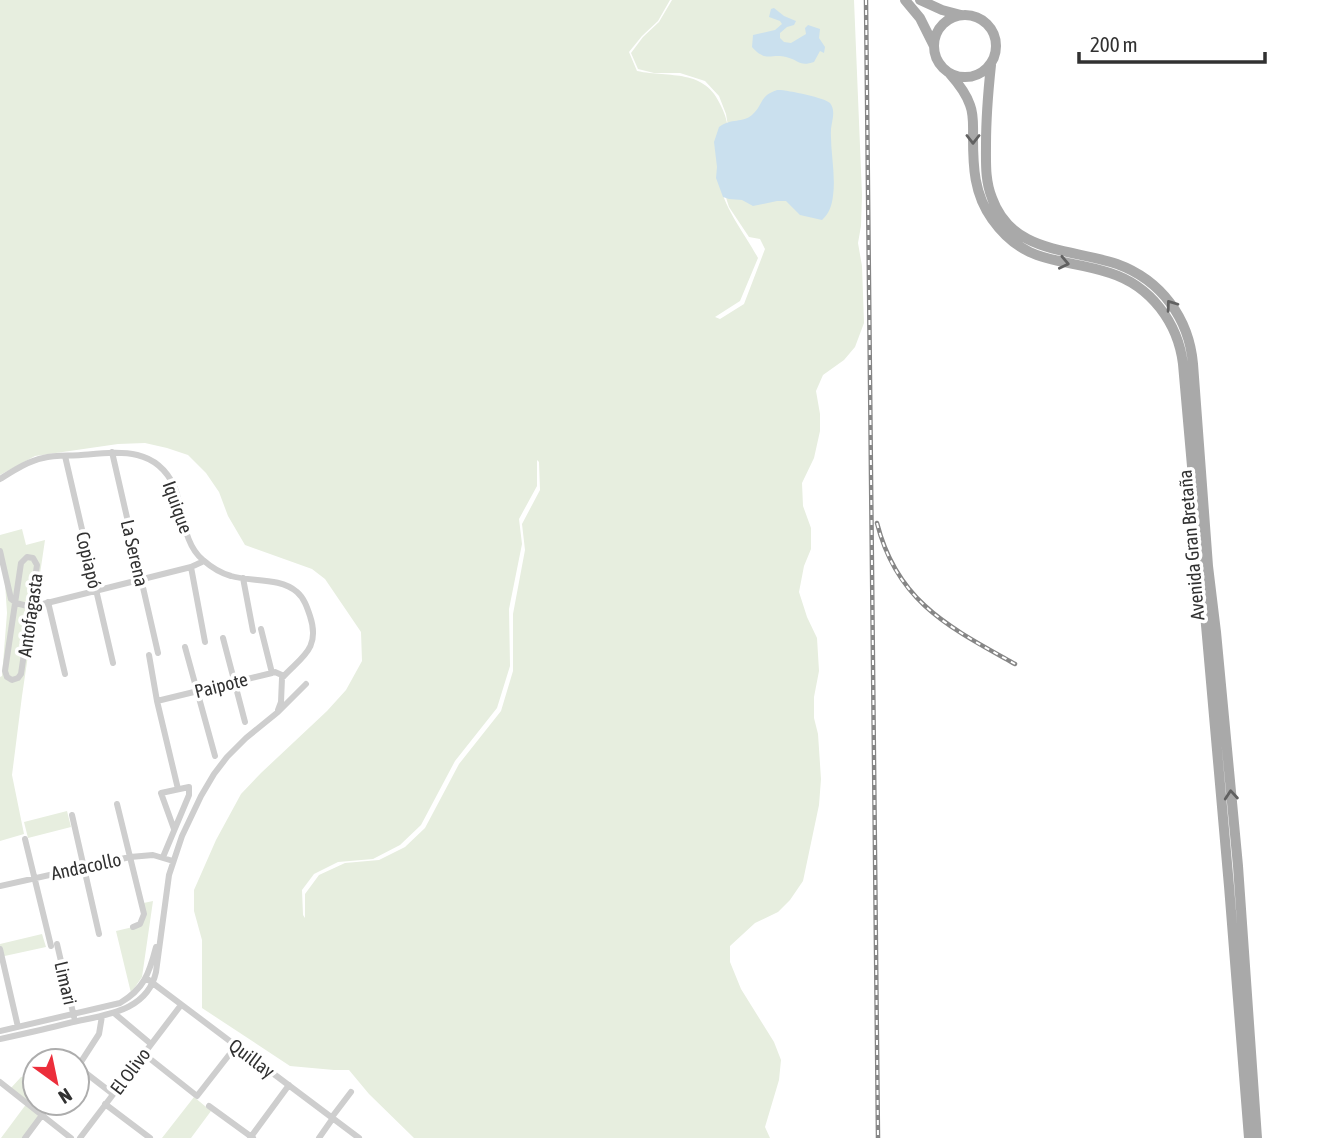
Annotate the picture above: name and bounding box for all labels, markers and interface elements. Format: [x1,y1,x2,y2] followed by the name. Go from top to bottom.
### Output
[1079,21,1264,65] scale bar
[1090,32,1138,56] text: 200 m
[965,135,981,145] one-way arrow
[1058,255,1070,270] one-way arrow
[1167,300,1180,313] one-way arrow
[1173,469,1209,621] street label: Avenida Gran Bretaña
[158,478,198,536] street label: Iquique
[117,518,153,588] street label: La Serena
[72,529,106,591] street label: Copiapó
[13,572,47,658] street label: Antofagasta
[192,668,250,702] street label: Paipote
[1224,789,1239,800] one-way arrow
[49,848,123,884] street label: Andacollo
[50,959,82,1007] street label: Limari
[225,1034,279,1082] street label: Quillay
[105,1043,155,1099] street label: El Olivo
[21,1047,91,1117] north arrow
[55,1084,76,1109] text: N

